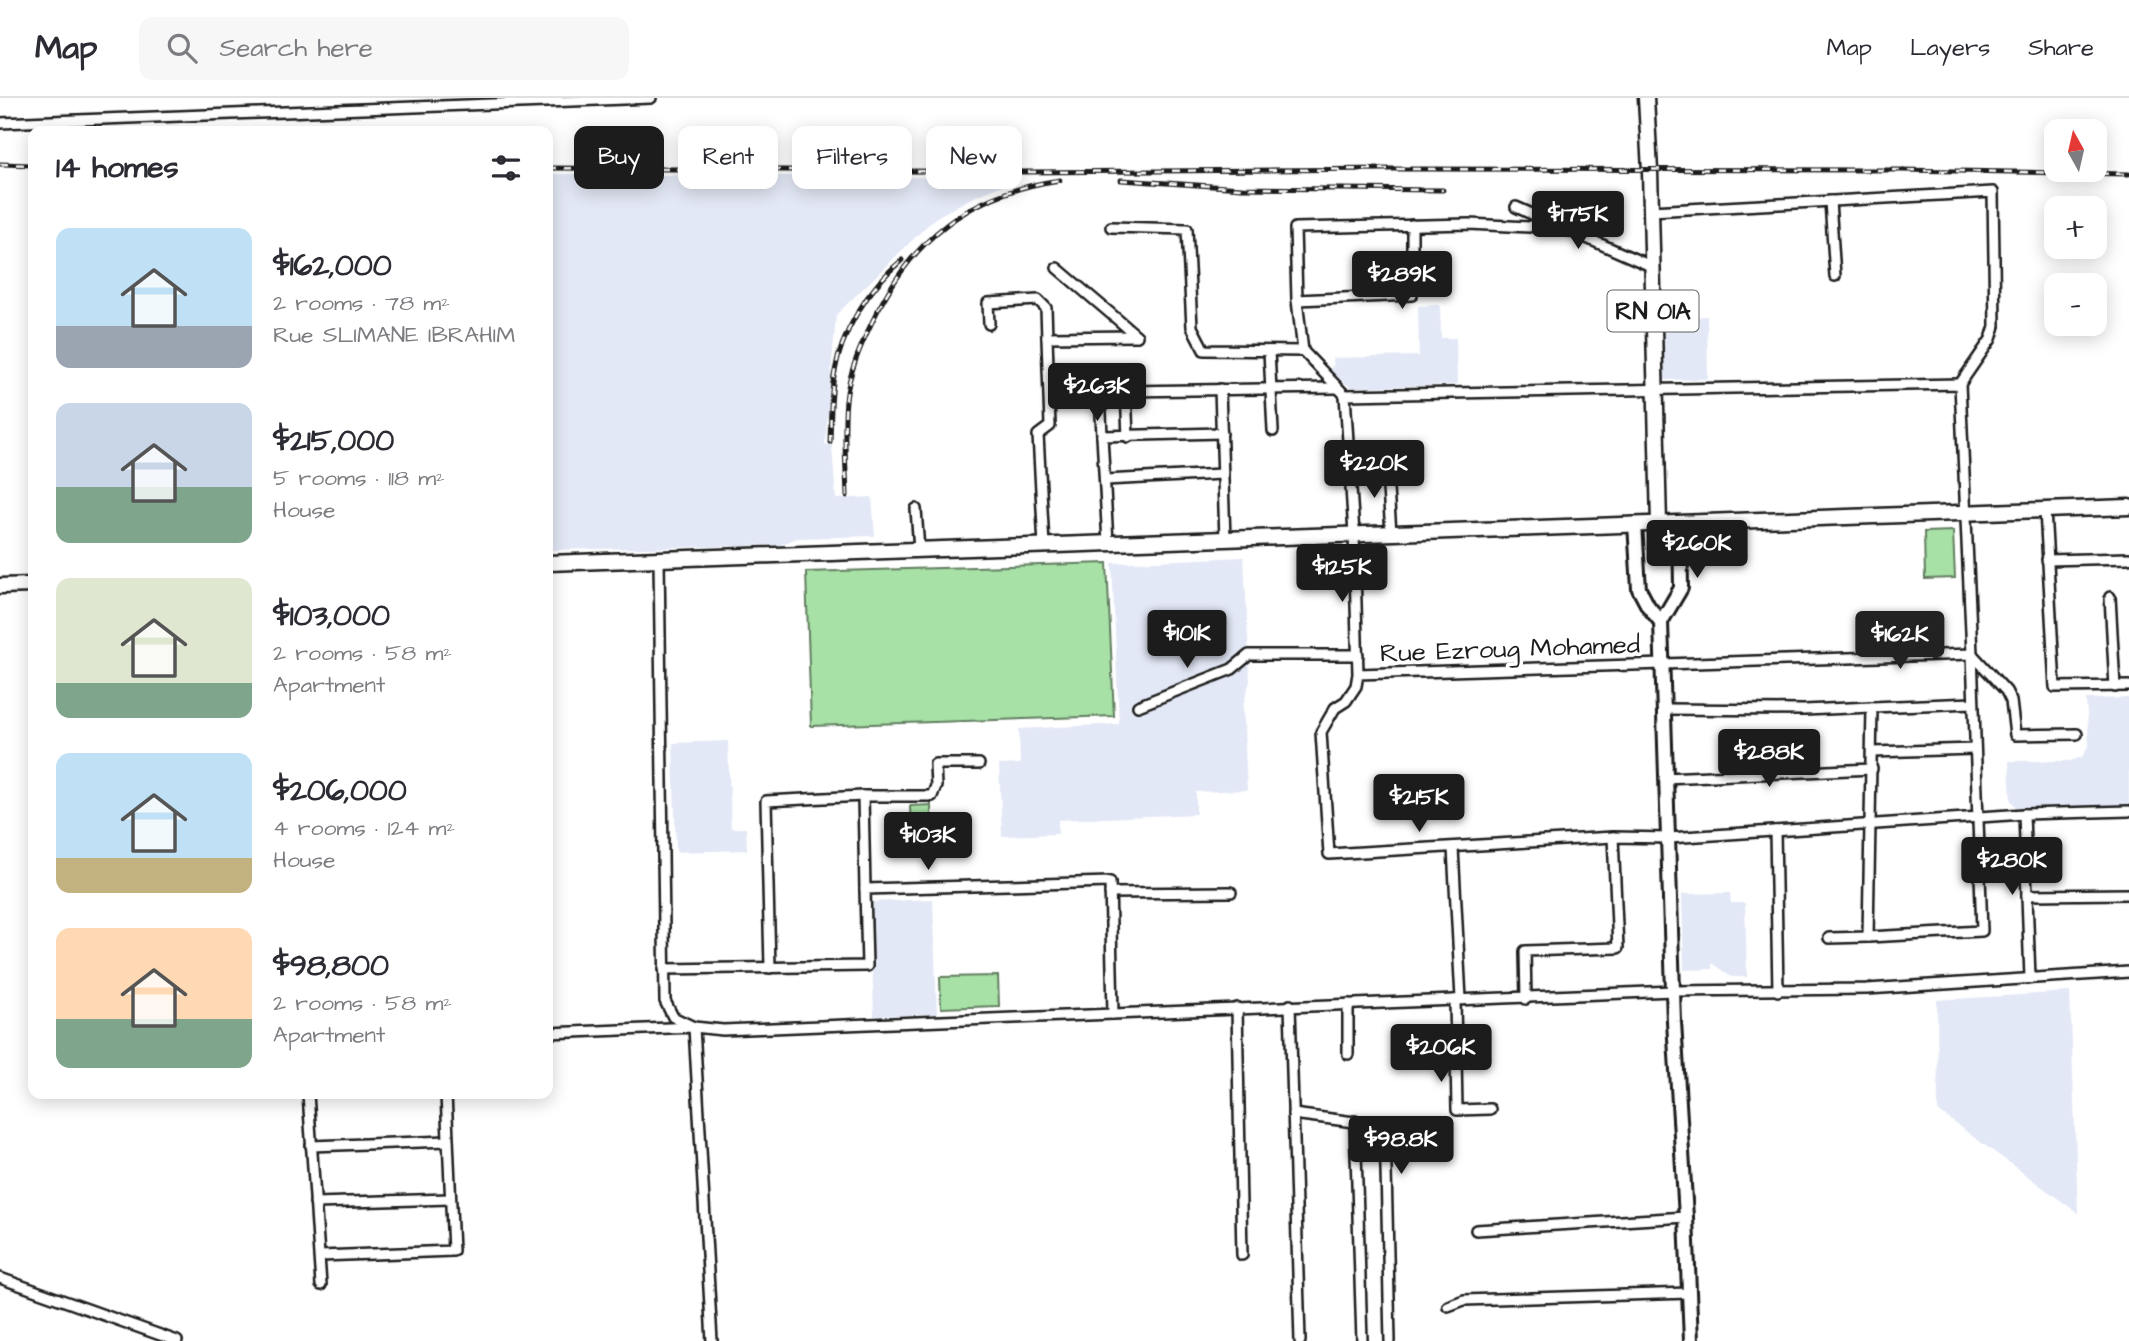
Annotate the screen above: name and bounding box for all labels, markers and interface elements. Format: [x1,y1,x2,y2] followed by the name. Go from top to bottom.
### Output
[139,17,629,80] search box
[35,25,97,71] text: Map
[163,29,201,67] icon: search
[219,30,373,66] text: Search here
[1827,31,1872,65] text: Map
[1910,31,1990,65] text: Layers
[2028,31,2094,65] text: Share
[2044,119,2107,182] north arrow
[2044,119,2107,336] map controls
[574,126,664,189] chip: Buy
[678,126,778,189] chip: Rent
[792,126,912,189] chip: Filters
[926,126,1022,189] chip: New
[56,147,179,189] text: 14 homes
[487,149,525,187] icon: filters
[1529,192,1627,251] pin: $175K
[2044,196,2107,259] button: +
[1548,198,1608,230] text: $175K
[273,245,392,287] text: $162,000
[1353,252,1451,311] pin: $289K
[112,256,196,340] icon: home
[1368,258,1436,290] text: $289K
[2044,273,2107,336] button: −
[273,287,450,319] text: 2 rooms · 78 m²
[1608,290,1698,331] road number: RN 01A
[273,319,515,351] text: Rue SLIMANE IBRAHIM
[1048,364,1146,423] pin: $263K
[1064,370,1130,402] text: $263K
[273,420,394,462] text: $215,000
[112,431,196,515] icon: home
[1325,440,1423,500] pin: $220K
[1340,447,1408,479] text: $220K
[273,462,445,494] text: 5 rooms · 118 m²
[273,494,336,526] text: House
[1648,520,1746,580] pin: $260K
[1663,527,1731,559] text: $260K
[1293,545,1391,604] pin: $125K
[1312,551,1372,583] text: $125K
[273,595,390,637] text: $103,000
[112,606,196,690] icon: home
[1138,610,1236,670] pin: $101K
[1851,612,1949,671] pin: $162K
[1163,617,1211,649] text: $101K
[1871,618,1929,650] text: $162K
[1379,626,1641,674] street label: Rue Ezroug Mohamed
[273,637,452,669] text: 2 rooms · 58 m²
[273,669,385,701] text: Apartment
[1720,730,1818,789] pin: $288K
[1734,736,1804,768] text: $288K
[273,770,407,812] text: $206,000
[1370,774,1468,834] pin: $215K
[112,781,196,865] icon: home
[1389,781,1449,813] text: $215K
[273,812,455,844] text: 4 rooms · 124 m²
[879,812,977,872] pin: $103K
[900,819,956,851] text: $103K
[1963,838,2061,897] pin: $280K
[273,844,336,876] text: House
[1977,844,2047,876] text: $280K
[273,945,389,987] text: $98,800
[112,956,196,1040] icon: home
[273,987,452,1019] text: 2 rooms · 58 m²
[273,1019,385,1051] text: Apartment
[1392,1024,1490,1084] pin: $206K
[1407,1031,1475,1063] text: $206K
[1344,1116,1458,1176] pin: $98.8K
[1365,1123,1437,1155] text: $98.8K

